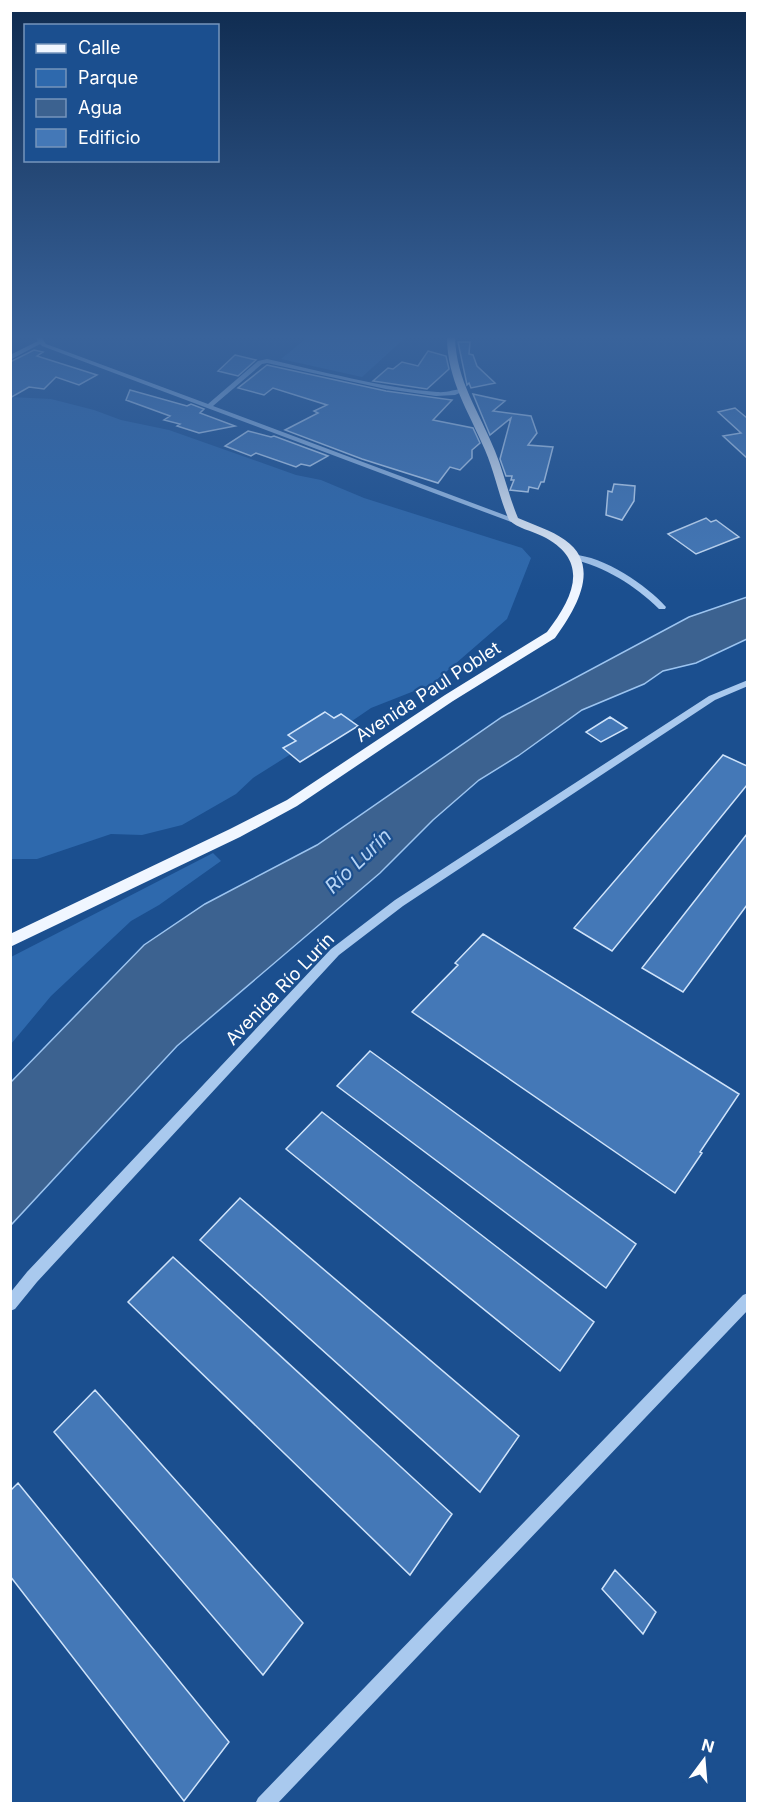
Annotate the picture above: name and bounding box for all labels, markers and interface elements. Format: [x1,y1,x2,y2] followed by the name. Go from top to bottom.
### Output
[24,24,219,162] legend
[78,37,120,58] text: Calle
[78,67,138,88] text: Parque
[78,97,122,118] text: Agua
[78,127,141,148] text: Edificio
[351,637,504,746] street label: Avenida Paul Poblet
[320,824,396,898] water label: Río Lurín
[221,928,338,1049] street label: Avenida Río Lurín
[674,1730,734,1790] north arrow
[700,1734,717,1757] text: N

